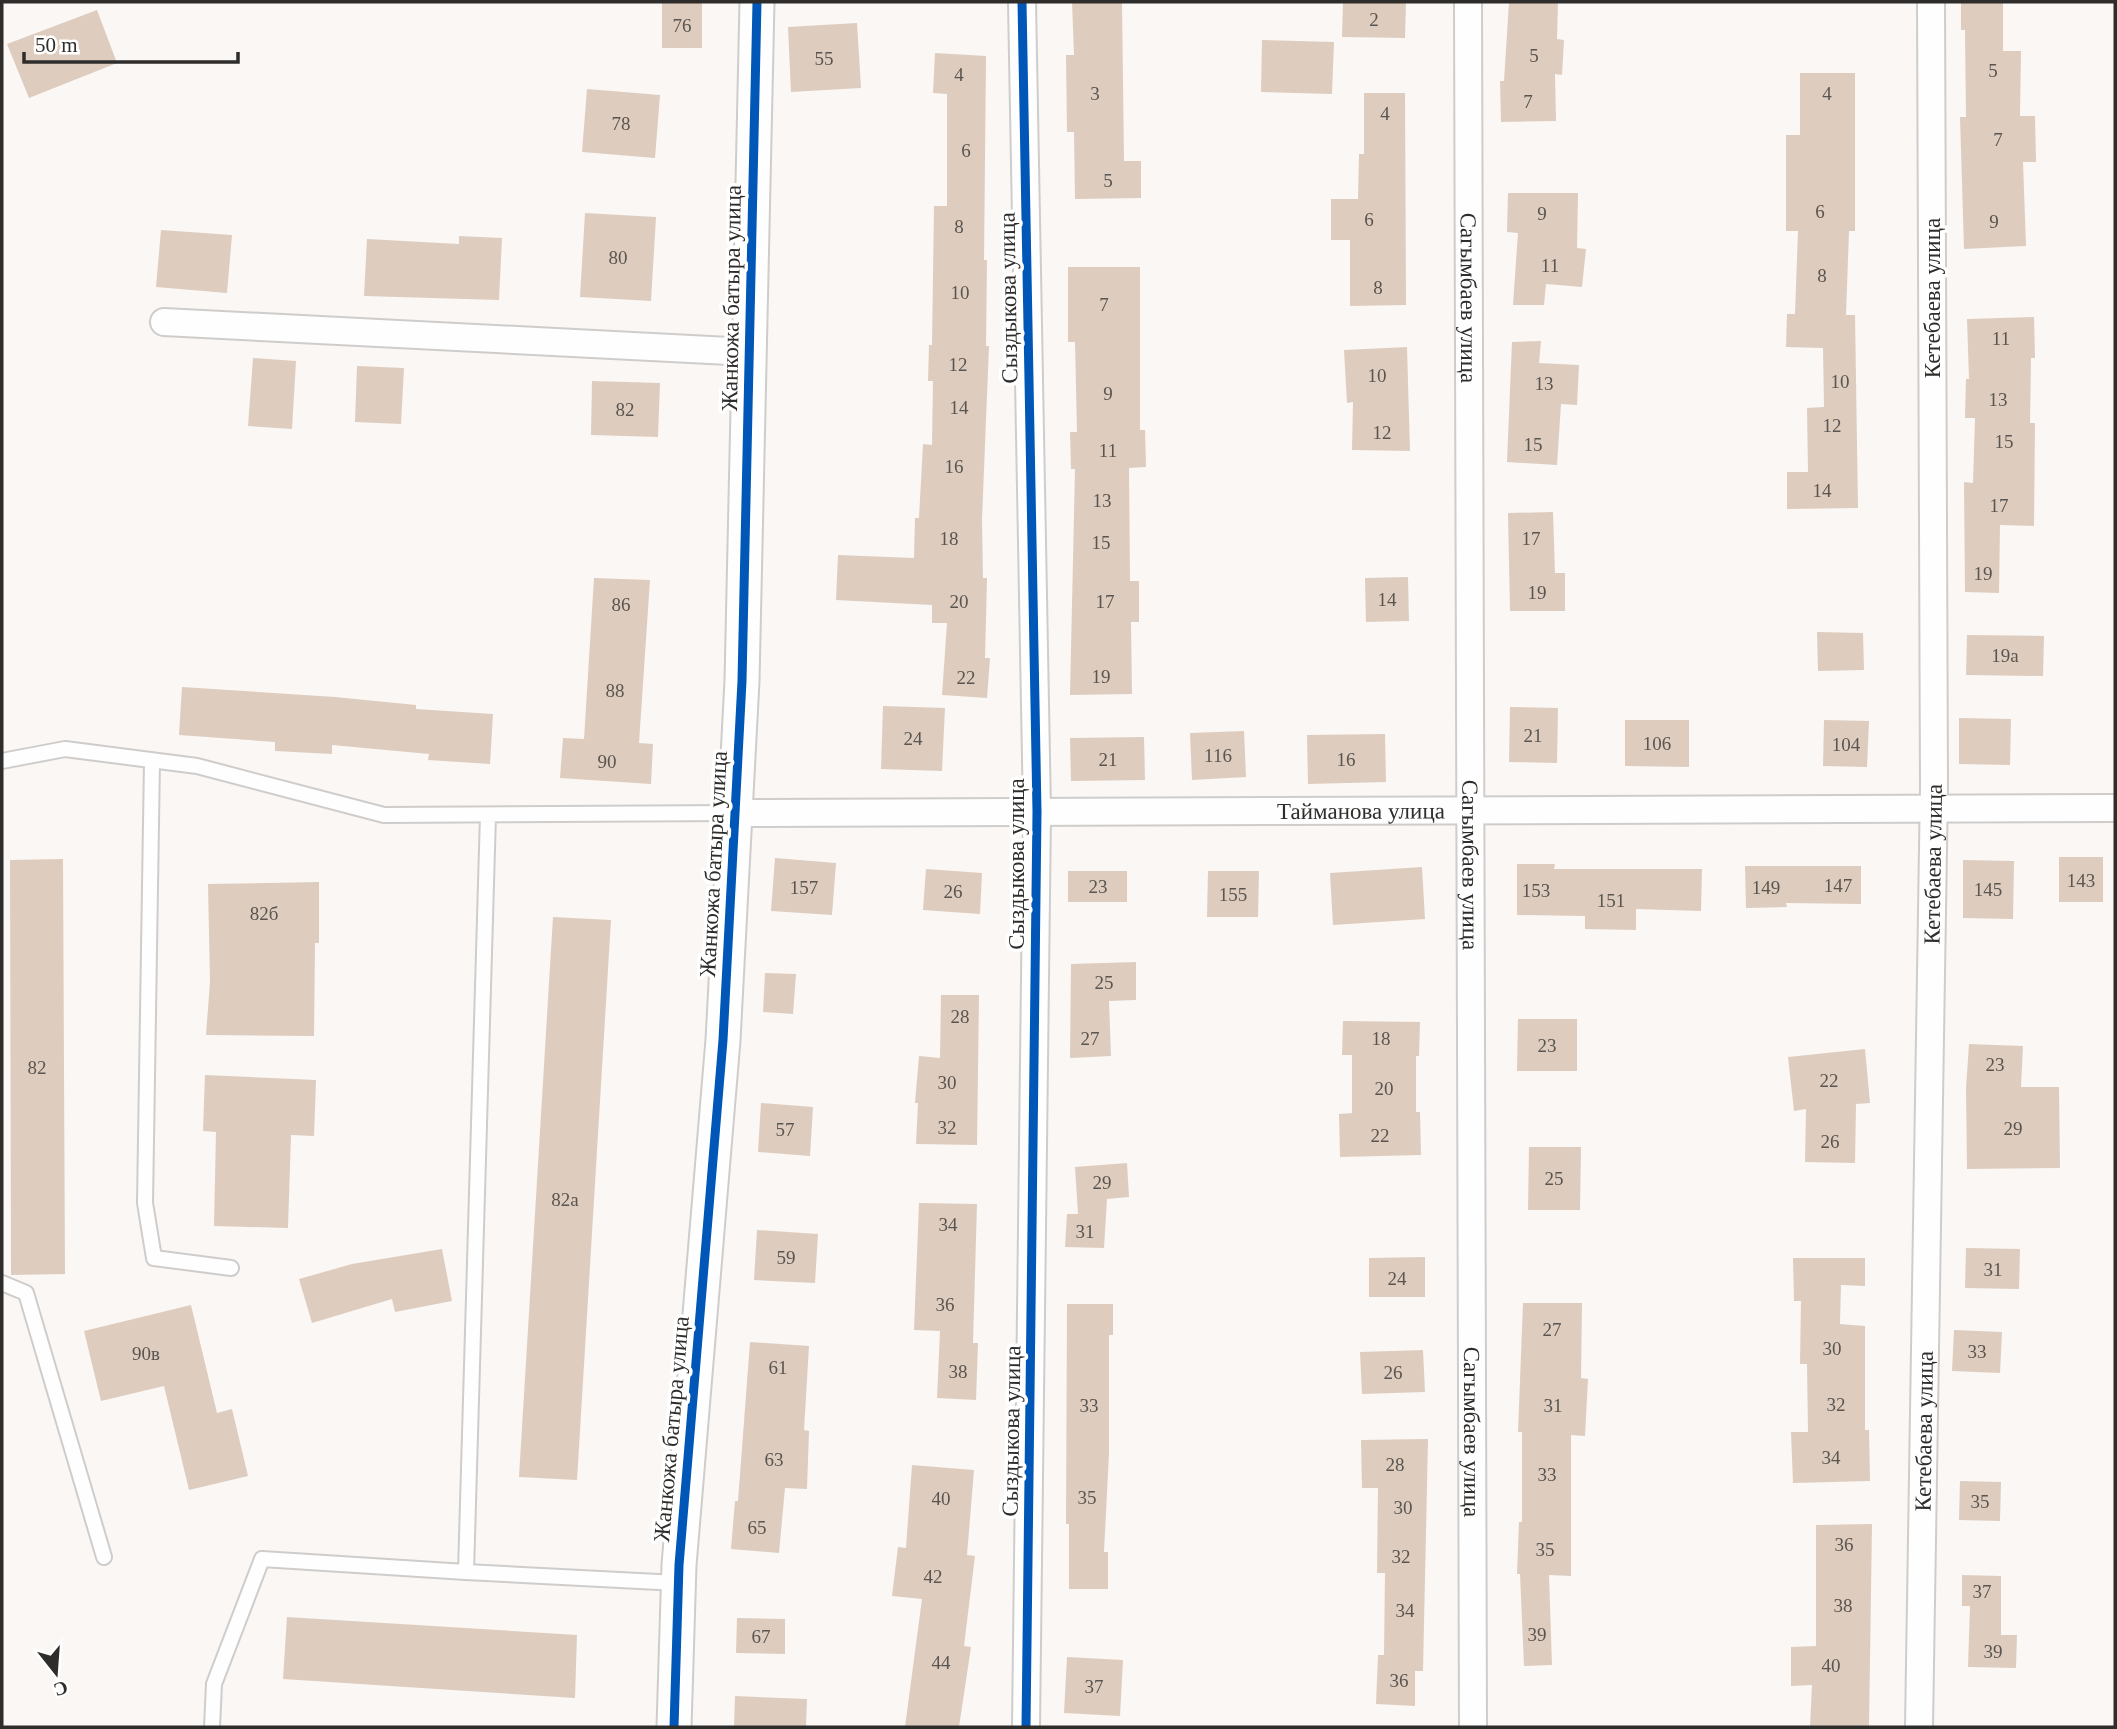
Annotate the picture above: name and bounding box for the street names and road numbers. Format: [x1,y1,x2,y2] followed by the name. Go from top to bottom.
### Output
[717,185,746,411] street label: Жанкожа батыра улица
[995,212,1022,384] street label: Сыздыкова улица
[1456,213,1481,383] street label: Сагымбаев улица
[1920,218,1945,378] street label: Кетебаева улица
[695,750,732,978] street label: Жанкожа батыра улица
[1004,778,1029,950] street label: Сыздыкова улица
[1457,780,1483,950] street label: Сагымбаев улица
[1919,784,1947,945] street label: Кетебаева улица
[1277,798,1445,824] street label: Тайманова улица
[649,1315,694,1543] street label: Жанкожа батыра улица
[998,1345,1025,1517] street label: Сыздыкова улица
[1459,1347,1484,1517] street label: Сагымбаев улица
[1910,1351,1938,1511] street label: Кетебаева улица

